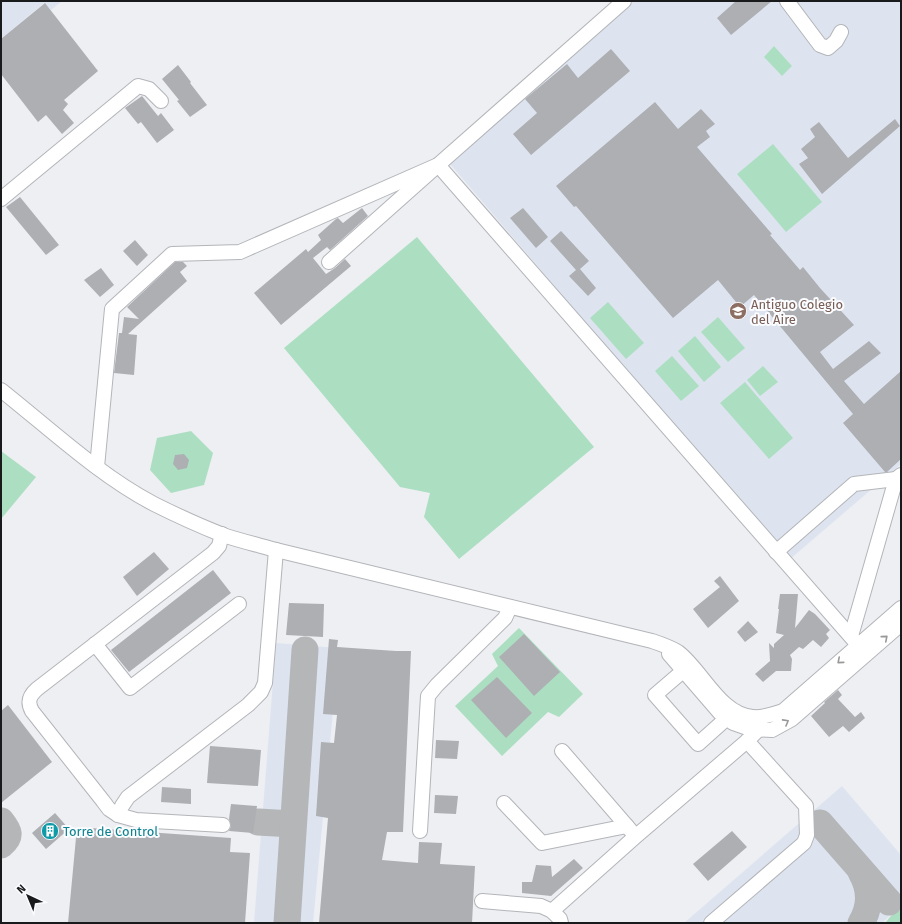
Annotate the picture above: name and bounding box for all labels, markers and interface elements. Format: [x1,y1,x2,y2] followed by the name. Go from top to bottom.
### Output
[751,297,843,327] place label: Antiguo Colegio del Aire
[728,301,748,321] school or university icon: Antiguo Colegio del Aire
[881,635,888,642] one-way arrow
[837,656,845,663] one-way arrow
[782,719,789,726] one-way arrow
[40,821,60,841] building icon: Torre de Control
[63,824,158,839] place label: Torre de Control
[8,876,48,916] north arrow
[14,882,29,896] text: N

